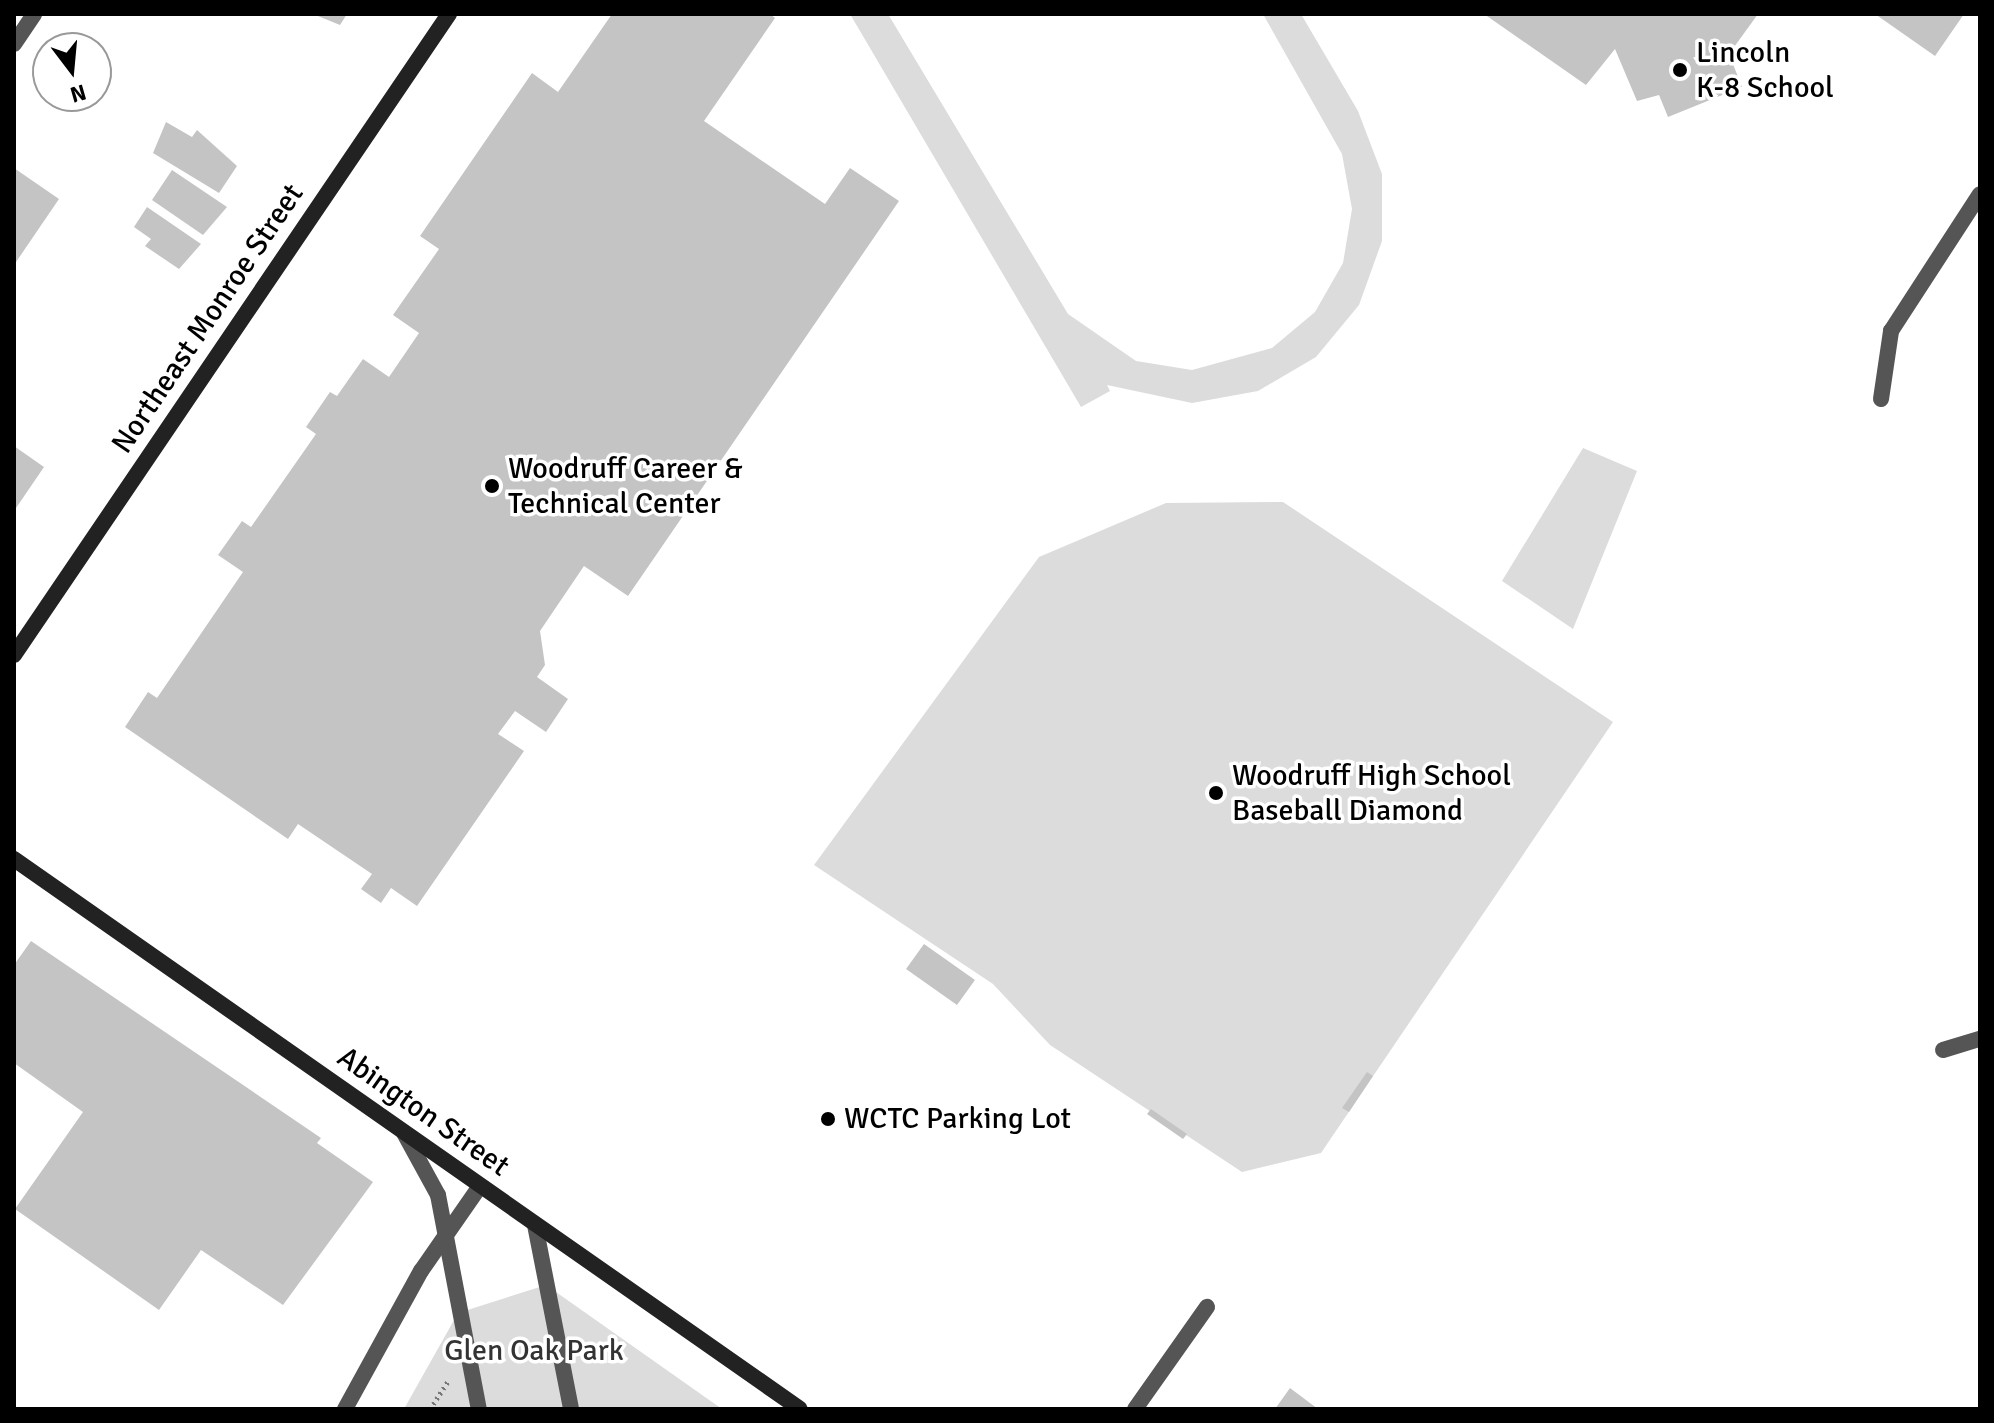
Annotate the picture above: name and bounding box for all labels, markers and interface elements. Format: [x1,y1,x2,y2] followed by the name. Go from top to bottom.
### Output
[32,32,112,112] north arrow
[1696,35,1834,106] place label: Lincoln K-8 School
[1671,61,1689,79] marker: Lincoln K-8 School
[67,79,89,109] text: N
[104,178,312,460] street label: Northeast Monroe Street
[508,451,743,522] place label: Woodruff Career & Technical Center
[483,477,501,495] marker: Woodruff Career & Technical Center
[1232,758,1511,828] place label: Woodruff High School Baseball Diamond
[1207,784,1225,802] marker: Woodruff High School Baseball Diamond
[330,1039,516,1185] street label: Abington Street
[844,1101,1071,1137] place label: WCTC Parking Lot
[819,1110,837,1128] marker: WCTC Parking Lot
[444,1333,624,1369] park label: Glen Oak Park

